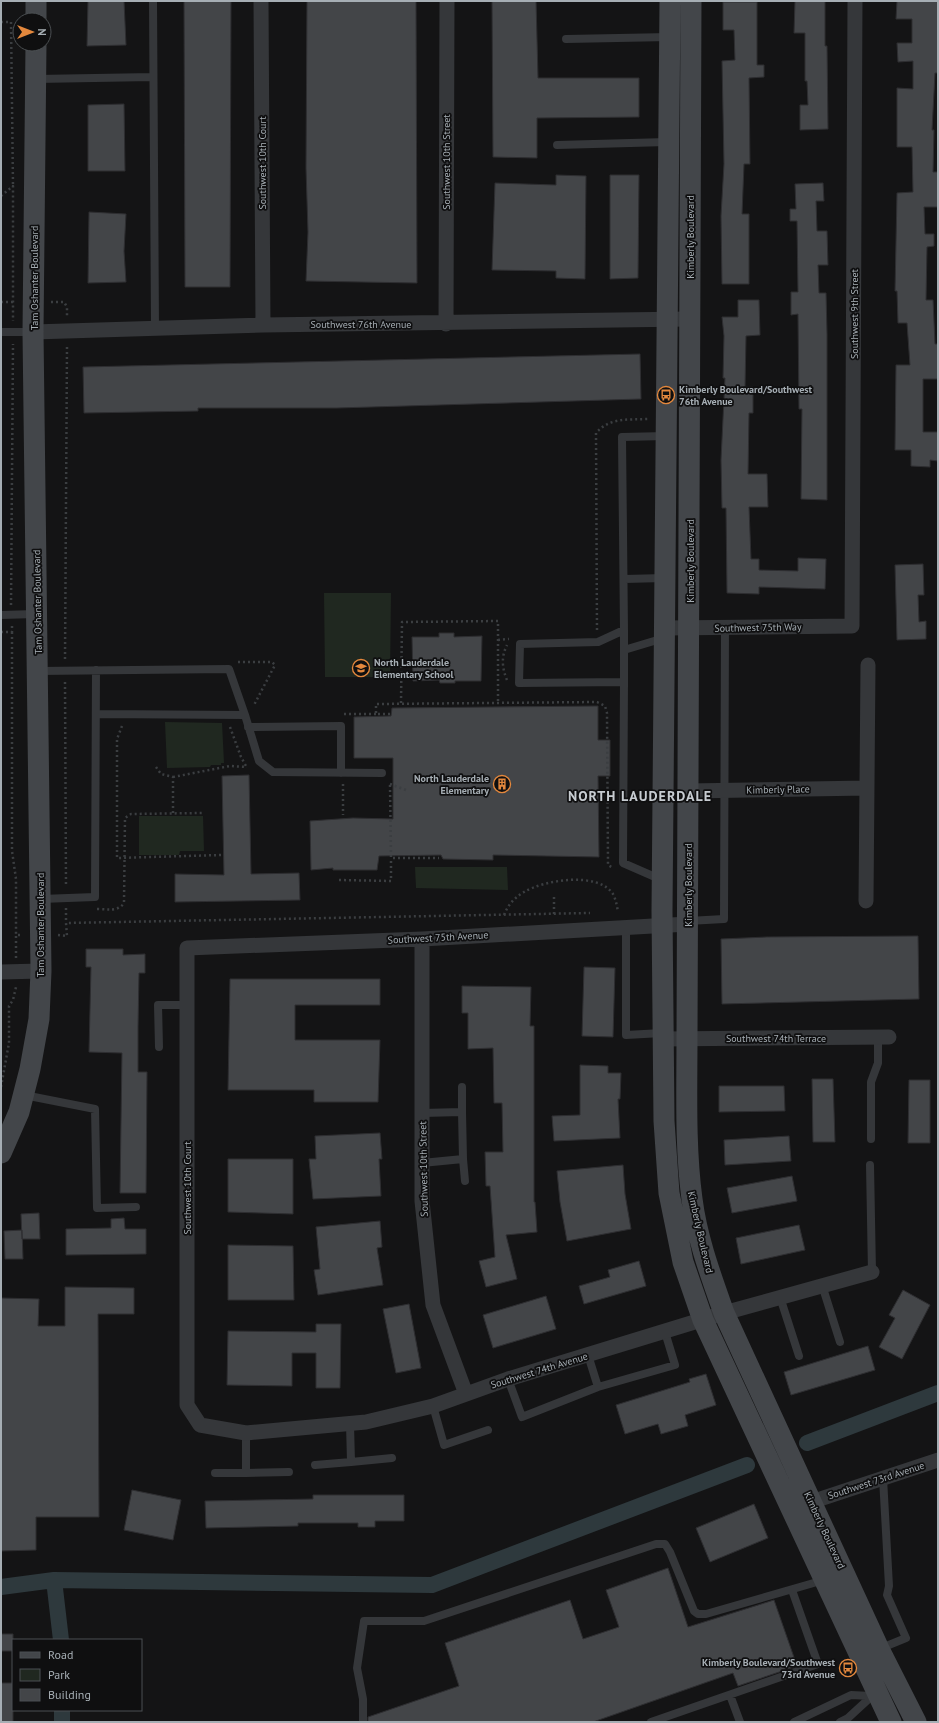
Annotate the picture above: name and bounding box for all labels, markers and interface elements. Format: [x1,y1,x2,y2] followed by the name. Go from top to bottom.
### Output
[12,12,52,52] north arrow
[35,28,49,36] text: N
[440,114,453,210] street label: Southwest 10th Street
[256,116,269,210] street label: Southwest 10th Court
[684,195,697,279] street label: Kimberly Boulevard
[28,226,41,330] street label: Tam Oshanter Boulevard
[848,268,861,359] street label: Southwest 9th Street
[311,318,411,331] street label: Southwest 76th Avenue
[679,383,812,408] place label: Kimberly Boulevard/Southwest 76th Avenue
[656,385,676,405] bus stop icon: Kimberly Boulevard/Southwest 76th Avenue
[684,519,697,603] street label: Kimberly Boulevard
[30,550,45,654] street label: Tam Oshanter Boulevard
[714,620,802,635] street label: Southwest 75th Way
[374,656,454,681] place label: North Lauderdale Elementary School
[351,658,371,678] school or university icon: North Lauderdale Elementary School
[414,772,489,797] place label: North Lauderdale Elementary
[492,774,512,794] building icon: North Lauderdale Elementary
[746,782,810,797] street label: Kimberly Place
[568,787,712,805] district label: NORTH LAUDERDALE
[682,843,695,927] street label: Kimberly Boulevard
[34,873,47,977] street label: Tam Oshanter Boulevard
[387,928,489,947] street label: Southwest 75th Avenue
[726,1032,826,1045] street label: Southwest 74th Terrace
[416,1121,431,1217] street label: Southwest 10th Street
[181,1141,194,1235] street label: Southwest 10th Court
[685,1190,716,1274] street label: Kimberly Boulevard
[489,1350,589,1391] street label: Southwest 74th Avenue
[826,1459,926,1502] street label: Southwest 73rd Avenue
[801,1490,848,1571] street label: Kimberly Boulevard
[12,1639,142,1711] legend
[48,1647,73,1662] text: Road
[702,1656,836,1681] place label: Kimberly Boulevard/Southwest 73rd Avenue
[838,1658,858,1678] bus stop icon: Kimberly Boulevard/Southwest 73rd Avenue
[48,1667,70,1682] text: Park
[48,1687,91,1702] text: Building

